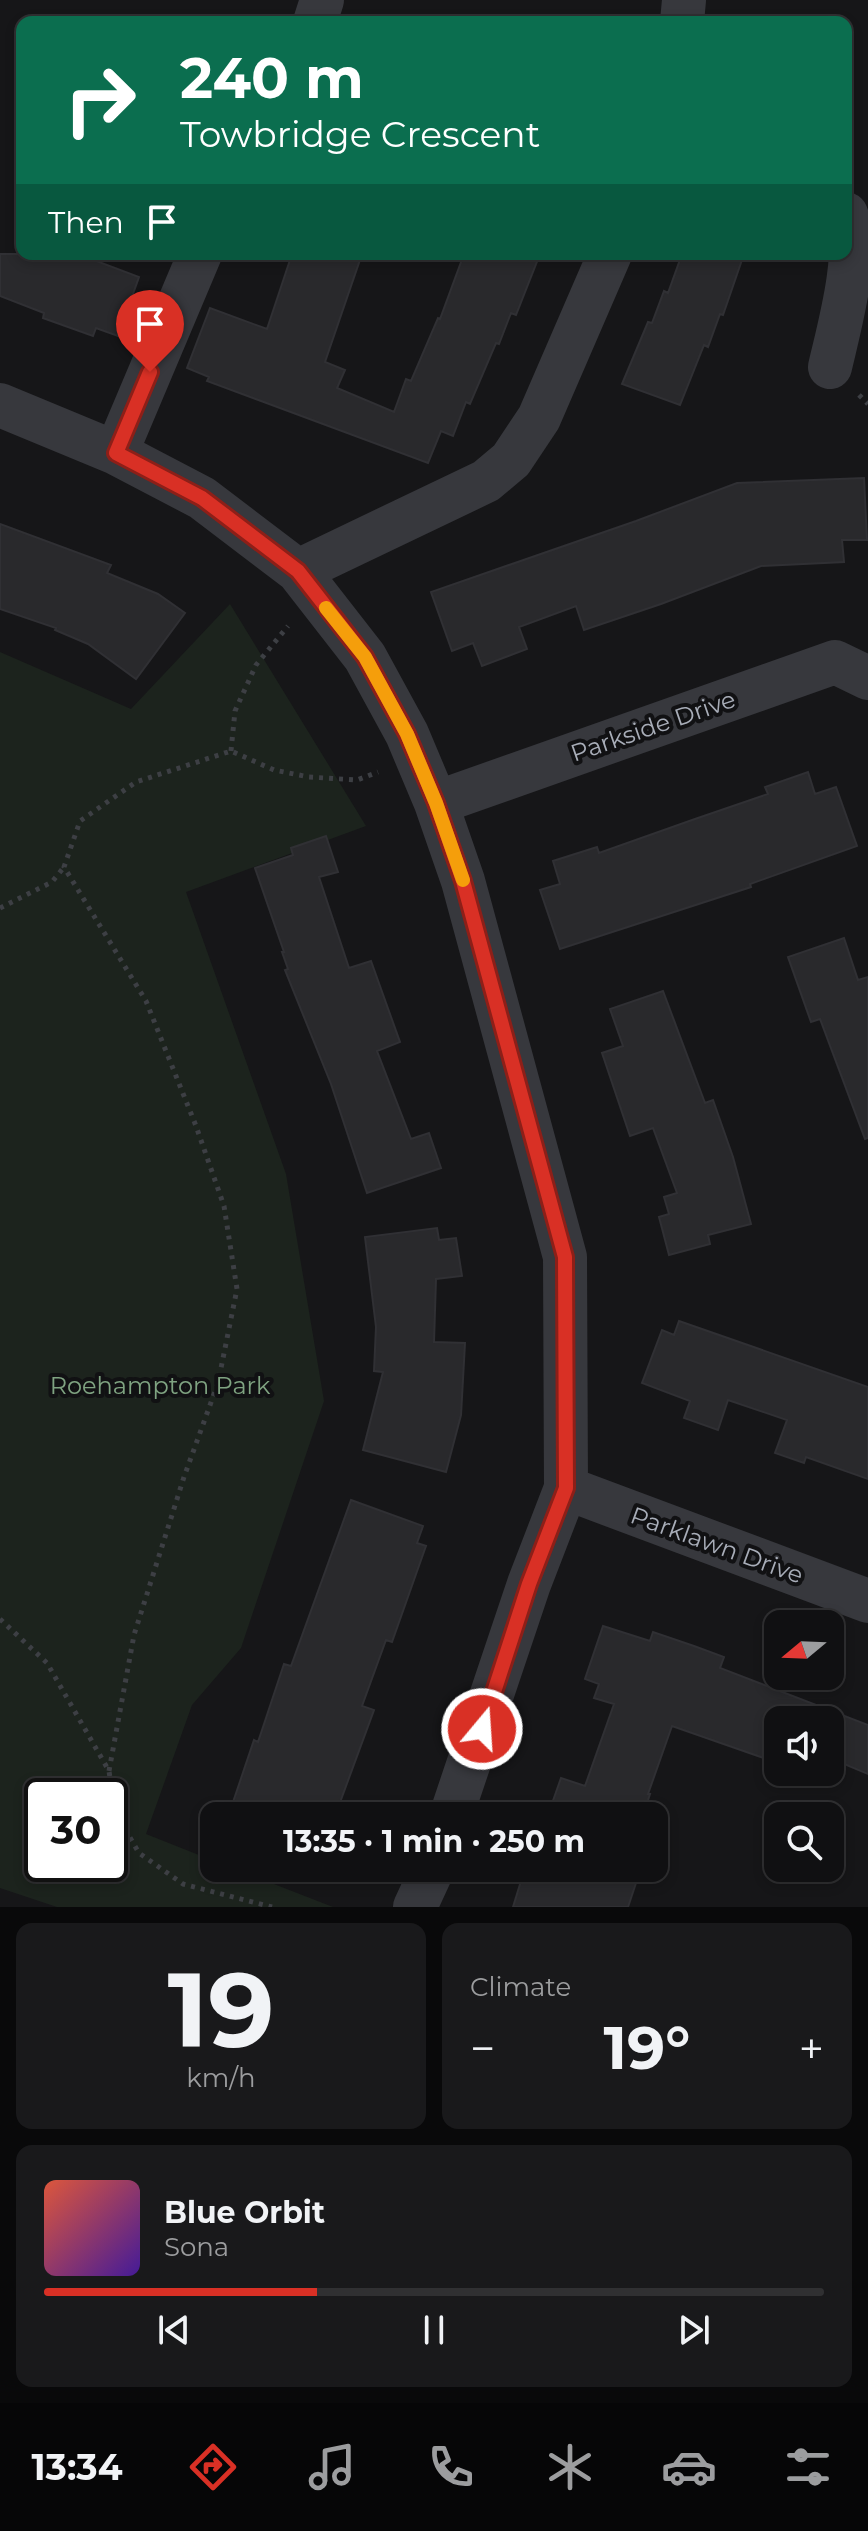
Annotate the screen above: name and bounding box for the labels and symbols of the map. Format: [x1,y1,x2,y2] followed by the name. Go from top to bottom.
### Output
[116,290,184,372] pin
[567,684,739,768] street label: Parkside Drive
[50,1371,271,1400] park label: Roehampton Park
[627,1500,807,1590] street label: Parklawn Drive
[764,1610,844,1690] north arrow
[440,1687,524,1771] position arrow
[24,1778,128,1882] speed limit sign: 30

